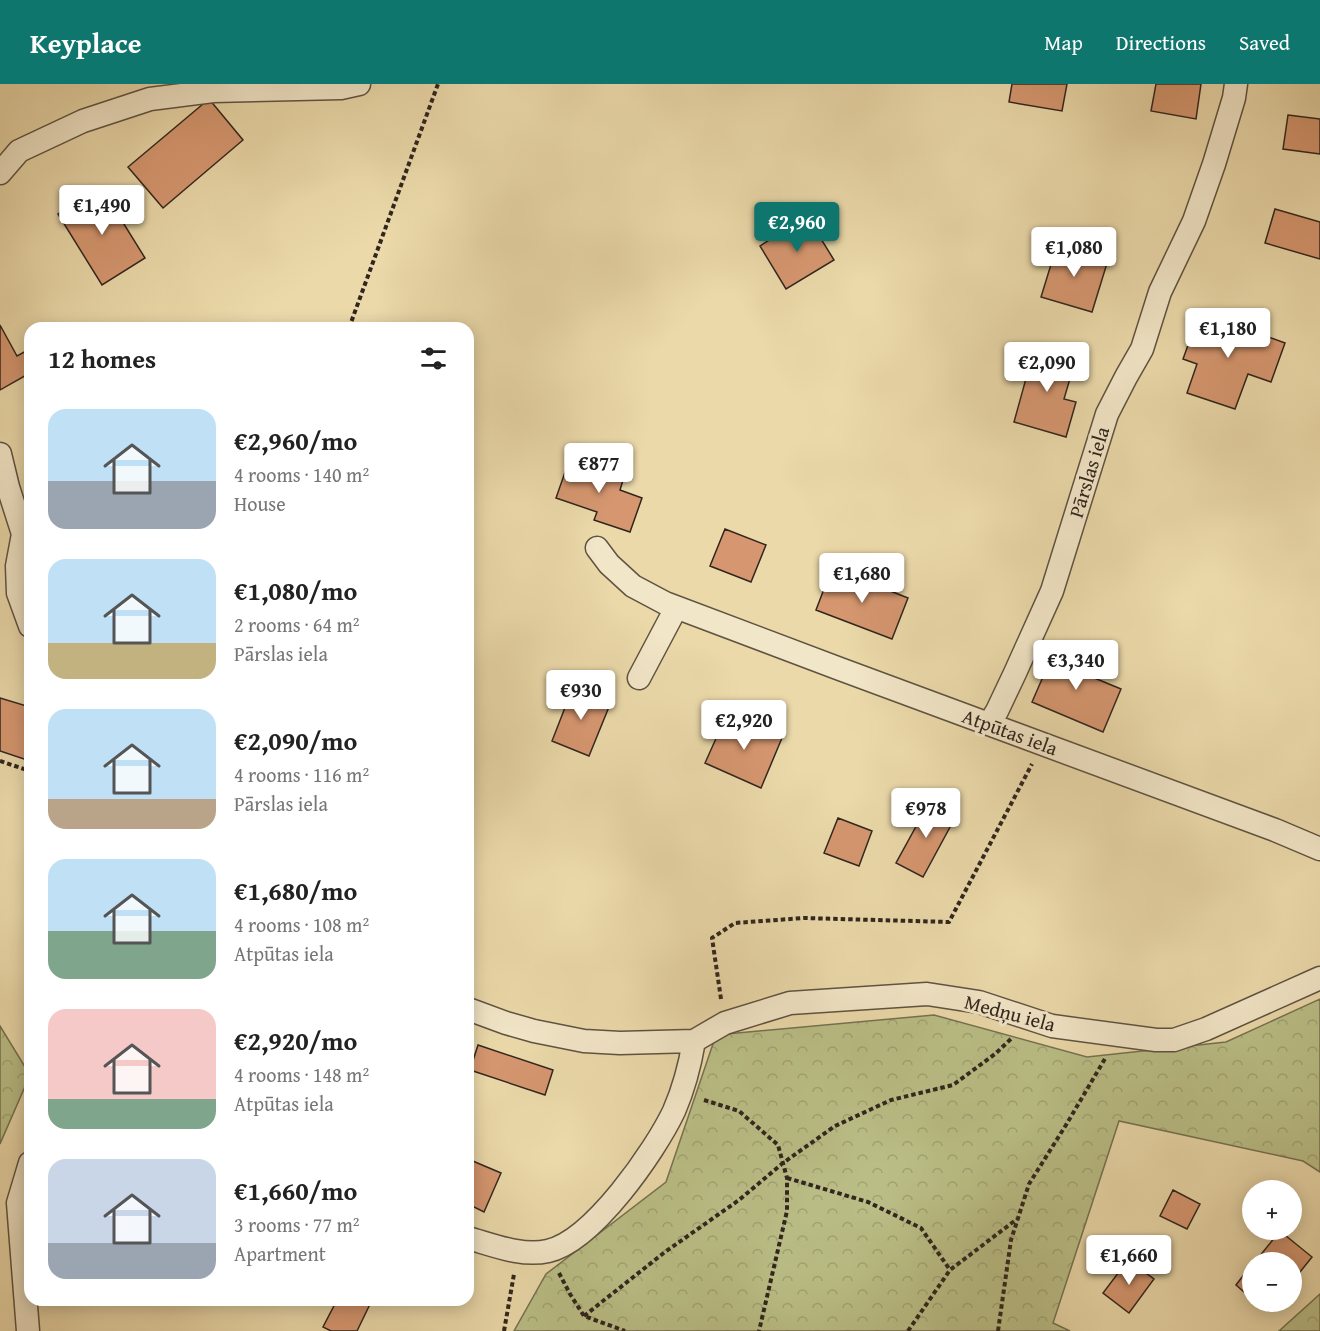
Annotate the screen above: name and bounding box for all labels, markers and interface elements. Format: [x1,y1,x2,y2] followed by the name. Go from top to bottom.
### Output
[30,22,141,63] text: Keyplace
[1044,27,1083,58] text: Map
[1116,27,1206,58] text: Directions
[1239,27,1290,58] text: Saved
[53,185,151,236] pin: €1,490
[73,190,131,219] text: €1,490
[748,202,846,253] pin: €2,960
[768,207,826,236] text: €2,960
[1025,227,1123,278] pin: €1,080
[1045,232,1103,261] text: €1,080
[1179,308,1277,359] pin: €1,180
[1199,313,1257,342] text: €1,180
[48,339,156,378] text: 12 homes
[417,342,450,375] icon: filters
[998,342,1096,393] pin: €2,090
[1018,347,1076,376] text: €2,090
[234,421,357,460] text: €2,960/mo
[1061,422,1116,521] street label: Pārslas iela
[96,433,168,505] icon: home
[563,443,635,494] pin: €877
[578,448,620,477] text: €877
[234,460,369,489] text: 4 rooms · 140 m²
[234,489,286,518] text: House
[813,553,911,604] pin: €1,680
[833,558,891,587] text: €1,680
[234,571,357,610] text: €1,080/mo
[96,583,168,655] icon: home
[234,610,360,639] text: 2 rooms · 64 m²
[234,639,328,668] text: Pārslas iela
[1027,640,1125,691] pin: €3,340
[1047,645,1105,674] text: €3,340
[545,670,617,721] pin: €930
[560,675,602,704] text: €930
[695,700,793,751] pin: €2,920
[958,701,1062,762] street label: Atpūtas iela
[715,705,773,734] text: €2,920
[234,721,357,760] text: €2,090/mo
[96,733,168,805] icon: home
[234,760,369,789] text: 4 rooms · 116 m²
[890,788,962,839] pin: €978
[234,789,328,818] text: Pārslas iela
[905,793,947,822] text: €978
[234,871,357,910] text: €1,680/mo
[96,883,168,955] icon: home
[234,910,369,939] text: 4 rooms · 108 m²
[234,939,334,968] text: Atpūtas iela
[961,986,1059,1039] street label: Medņu iela
[234,1021,357,1060] text: €2,920/mo
[96,1033,168,1105] icon: home
[234,1060,369,1089] text: 4 rooms · 148 m²
[234,1089,334,1118] text: Atpūtas iela
[234,1171,357,1210] text: €1,660/mo
[1242,1180,1302,1312] map controls
[1242,1180,1302,1240] button: +
[96,1183,168,1255] icon: home
[234,1210,360,1239] text: 3 rooms · 77 m²
[1080,1235,1178,1286] pin: €1,660
[234,1239,326,1268] text: Apartment
[1100,1240,1158,1269] text: €1,660
[1242,1252,1302,1312] button: −

